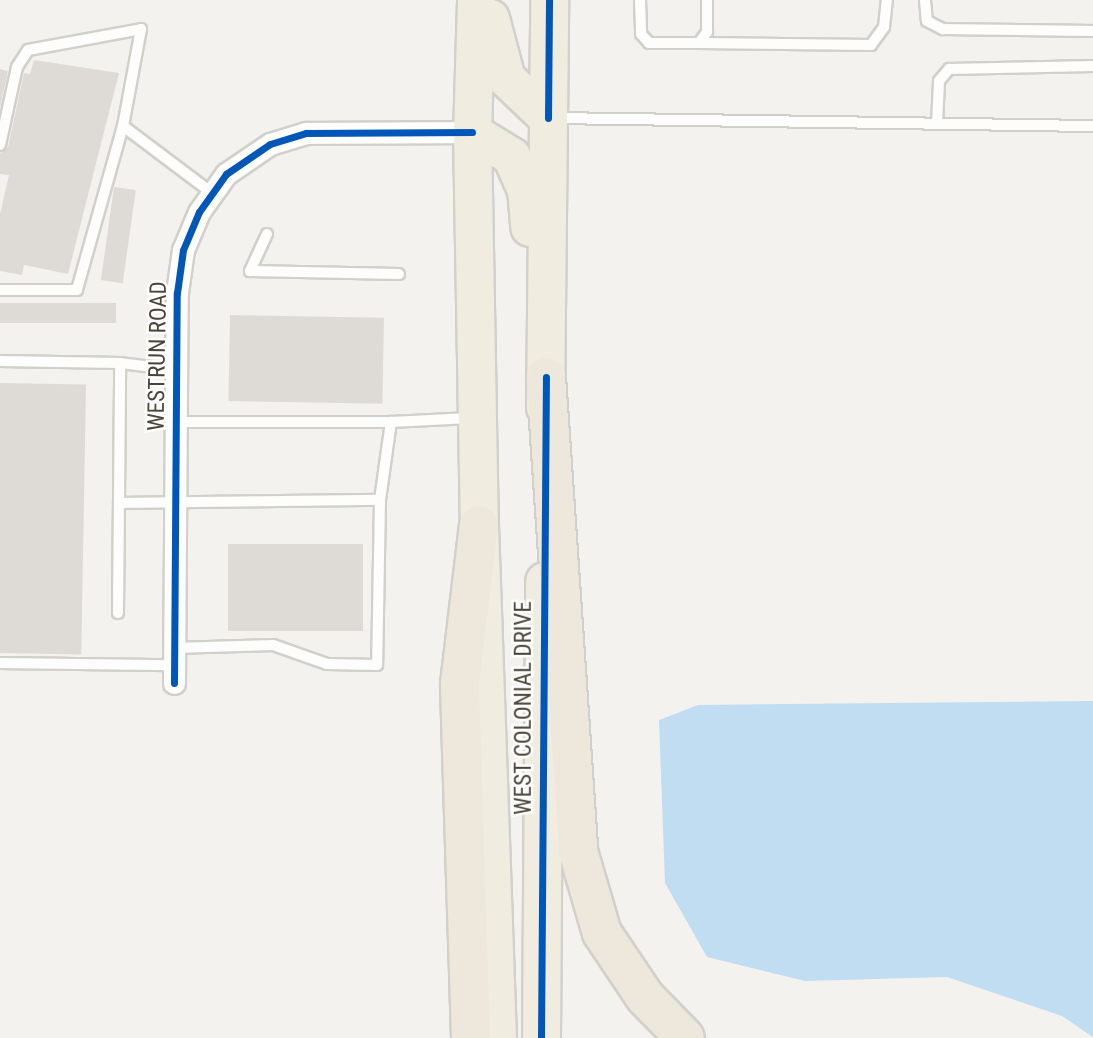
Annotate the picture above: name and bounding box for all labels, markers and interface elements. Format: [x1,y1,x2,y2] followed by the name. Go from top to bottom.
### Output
[143,281,173,431] street label: WESTRUN ROAD
[510,601,538,815] street label: WEST COLONIAL DRIVE

